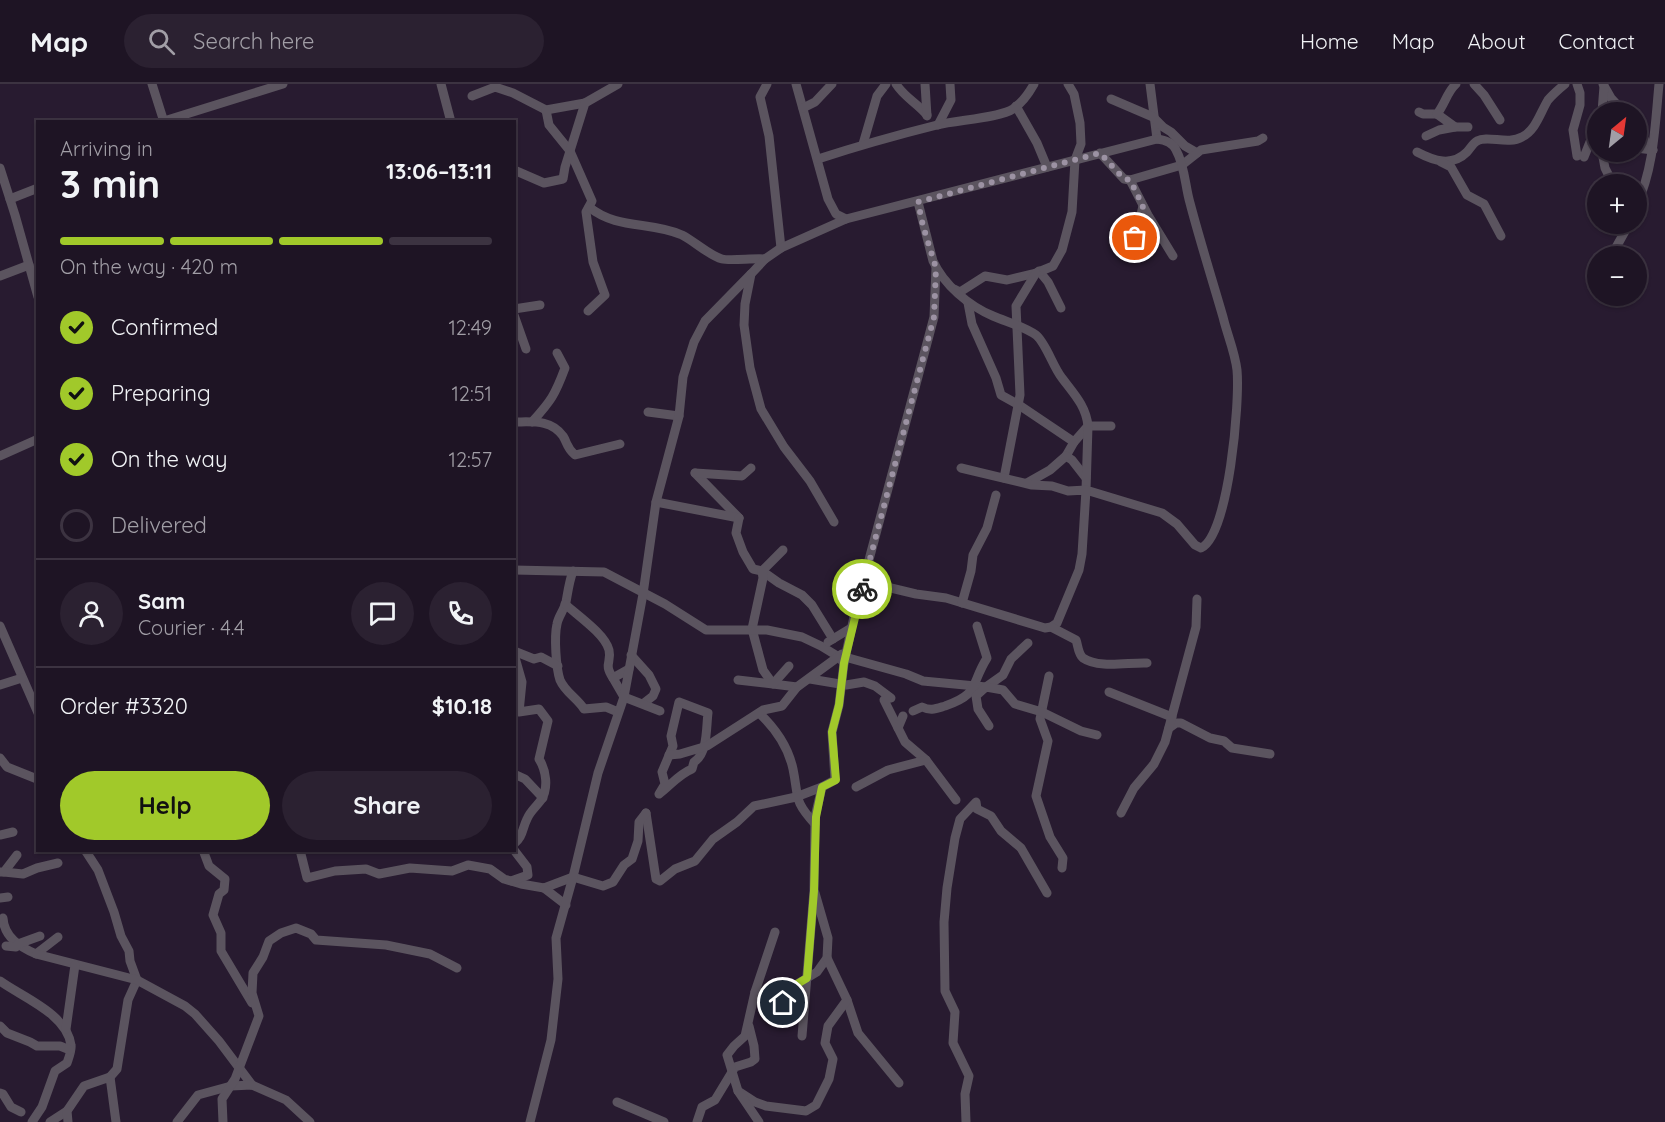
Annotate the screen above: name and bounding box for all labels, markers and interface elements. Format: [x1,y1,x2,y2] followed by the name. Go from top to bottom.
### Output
[124,14,544,68] search box
[30,24,88,59] text: Map
[145,25,178,58] icon: search
[193,27,315,55] text: Search here
[1300,28,1359,54] text: Home
[1392,28,1435,54] text: Map
[1468,28,1526,54] text: About
[1559,28,1635,54] text: Contact
[1587,102,1647,162] north arrow
[1587,102,1647,306] map controls
[60,136,153,161] text: Arriving in
[386,157,492,185] text: 13:06–13:11
[60,159,160,208] text: 3 min
[1587,174,1647,234] button: +
[1109,212,1160,263] pin
[1118,221,1151,254] icon: bag
[1587,246,1647,306] button: −
[60,254,238,279] text: On the way · 420 m
[60,311,93,344] icon: check
[111,313,218,341] text: Confirmed
[448,315,492,340] text: 12:49
[60,377,93,410] icon: check
[111,379,211,407] text: Preparing
[451,381,492,406] text: 12:51
[60,443,93,476] icon: check
[111,445,227,473] text: On the way
[449,447,492,472] text: 12:57
[111,511,207,539] text: Delivered
[832,559,892,619] courier
[846,573,879,606] icon: bike
[60,582,123,645] button: person
[351,582,414,645] button: chat
[429,582,492,645] button: phone
[138,587,185,615] text: Sam
[138,615,244,640] text: Courier · 4.4
[60,692,188,720] text: Order #3320
[432,692,492,720] text: $10.18
[60,771,270,840] button: Help
[282,771,492,840] button: Share
[757,977,808,1028] pin
[766,986,799,1019] icon: home

